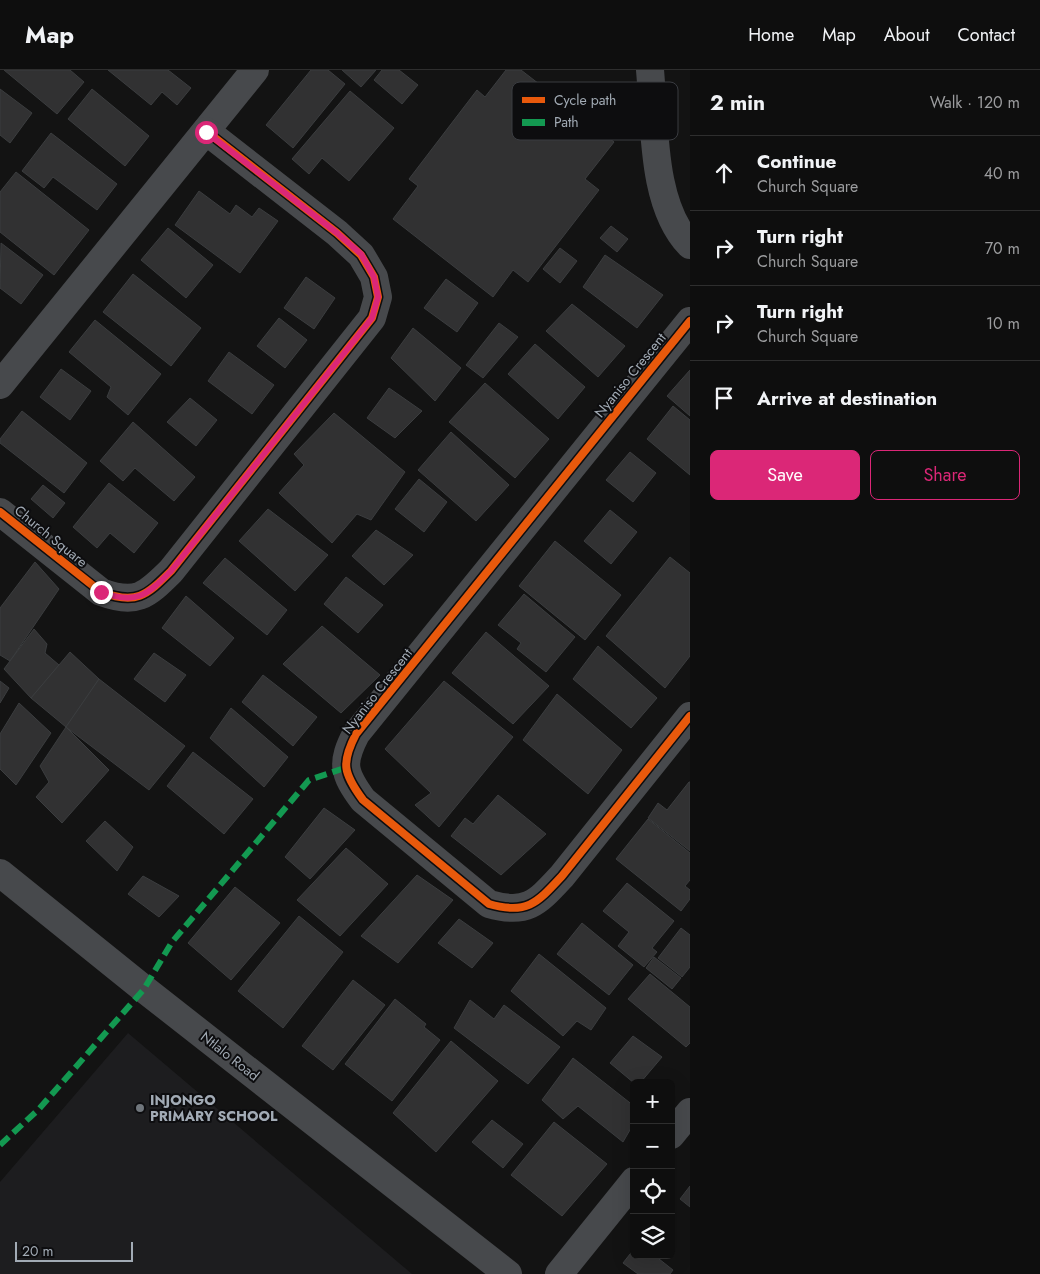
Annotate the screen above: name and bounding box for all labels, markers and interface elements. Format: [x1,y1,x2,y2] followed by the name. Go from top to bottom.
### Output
[25,17,74,52] text: Map
[748,22,794,48] text: Home
[822,22,856,48] text: Map
[884,22,929,48] text: About
[957,22,1015,48] text: Contact
[512,82,678,140] legend
[710,88,765,118] text: 2 min
[554,90,616,110] text: Cycle path
[930,91,1020,114] text: Walk · 120 m
[554,112,579,132] text: Path
[195,121,218,144] route start
[757,148,836,175] text: Continue
[710,159,738,187] icon: ahead
[984,162,1020,185] text: 40 m
[757,175,858,198] text: Church Square
[757,223,843,250] text: Turn right
[710,234,738,262] icon: right
[985,237,1020,260] text: 70 m
[757,250,858,273] text: Church Square
[757,298,843,325] text: Turn right
[710,309,738,337] icon: right
[986,312,1020,335] text: 10 m
[757,325,858,348] text: Church Square
[590,328,671,422] street label: Nyaniso Crescent
[710,384,738,412] icon: arrive
[757,385,937,412] text: Arrive at destination
[710,450,860,500] button: Save
[870,450,1020,500] button: Share
[10,500,92,572] street label: Church Square
[90,581,113,604] route end
[337,643,417,738] street label: Nyaniso Crescent
[196,1027,264,1085] street label: Ntlalo Road
[630,1079,675,1259] map controls
[630,1079,675,1124] button: +
[150,1090,278,1126] place label: INJONGO PRIMARY SCHOOL
[134,1102,146,1114] marker: INJONGO PRIMARY SCHOOL
[630,1124,675,1169] button: −
[630,1169,675,1214] button: locate
[630,1214,675,1259] button: layers
[15,1239,132,1262] scale bar
[22,1241,54,1261] text: 20 m

